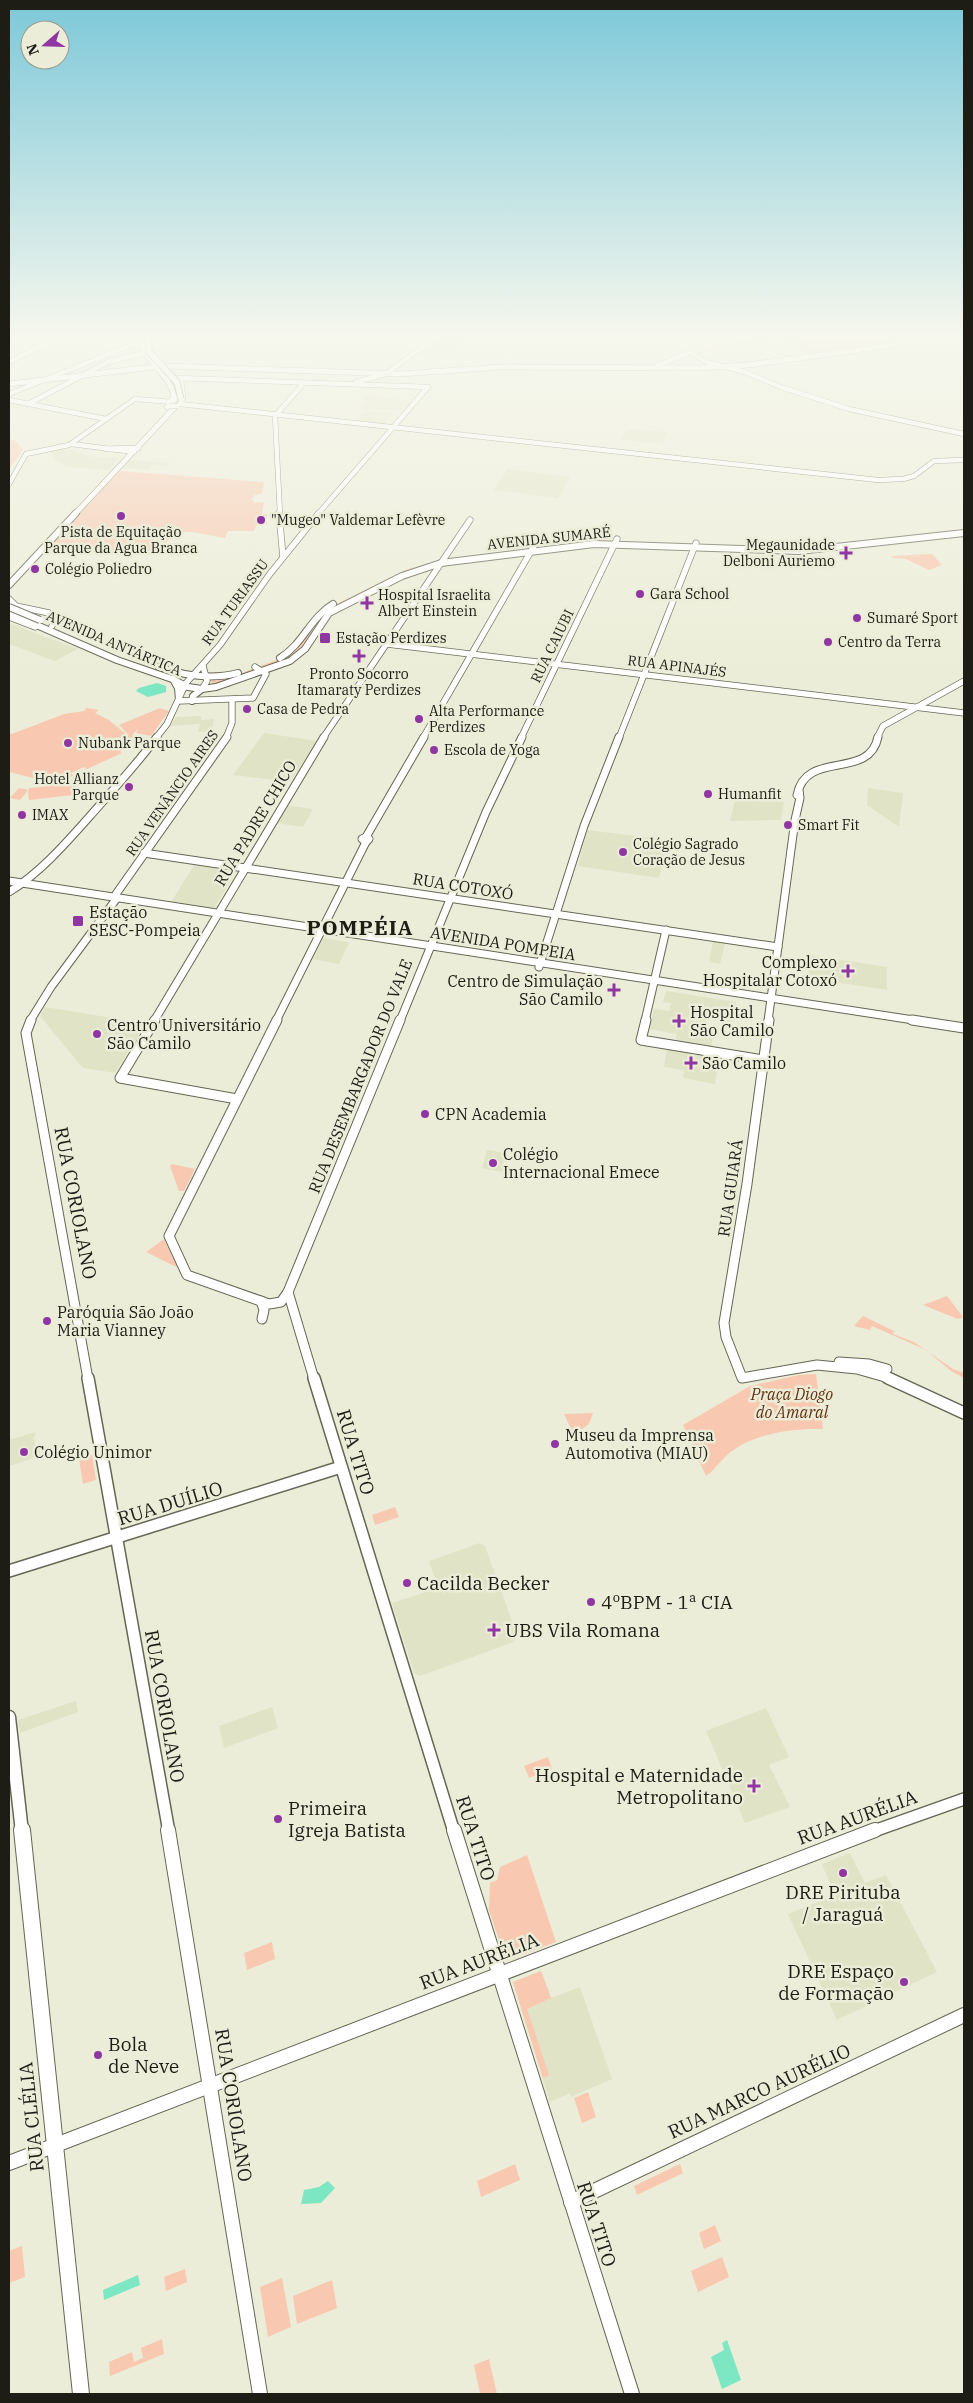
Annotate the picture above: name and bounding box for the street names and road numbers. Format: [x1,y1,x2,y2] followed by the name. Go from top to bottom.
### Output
[486,522,612,553] street label: AVENIDA SUMARÉ
[198,555,272,649] street label: RUA TURIASSU
[44,605,185,680] street label: AVENIDA ANTÁRTICA
[526,606,578,686] street label: RUA CAIUBI
[627,650,728,681] street label: RUA APINAJÉS
[122,726,222,860] street label: RUA VENÂNCIO AIRES
[210,757,300,889] street label: RUA PADRE CHICO
[411,867,515,904] street label: RUA COTOXÓ
[429,922,577,964] street label: AVENIDA POMPEIA
[304,956,416,1196] street label: RUA DESEMBARGADOR DO VALE
[49,1125,103,1281] street label: RUA CORIOLANO
[712,1138,747,1238] street label: RUA GUIARÁ
[332,1406,380,1498] street label: RUA TITO
[114,1476,226,1530] street label: RUA DUÍLIO
[140,1628,190,1784] street label: RUA CORIOLANO
[794,1784,920,1850] street label: RUA AURÉLIA
[451,1792,501,1884] street label: RUA TITO
[416,1927,542,1995] street label: RUA AURÉLIA
[210,2027,258,2183] street label: RUA CORIOLANO
[664,2038,854,2144] street label: RUA MARCO AURÉLIO
[13,2061,49,2173] street label: RUA CLÉLIA
[572,2178,622,2270] street label: RUA TITO

